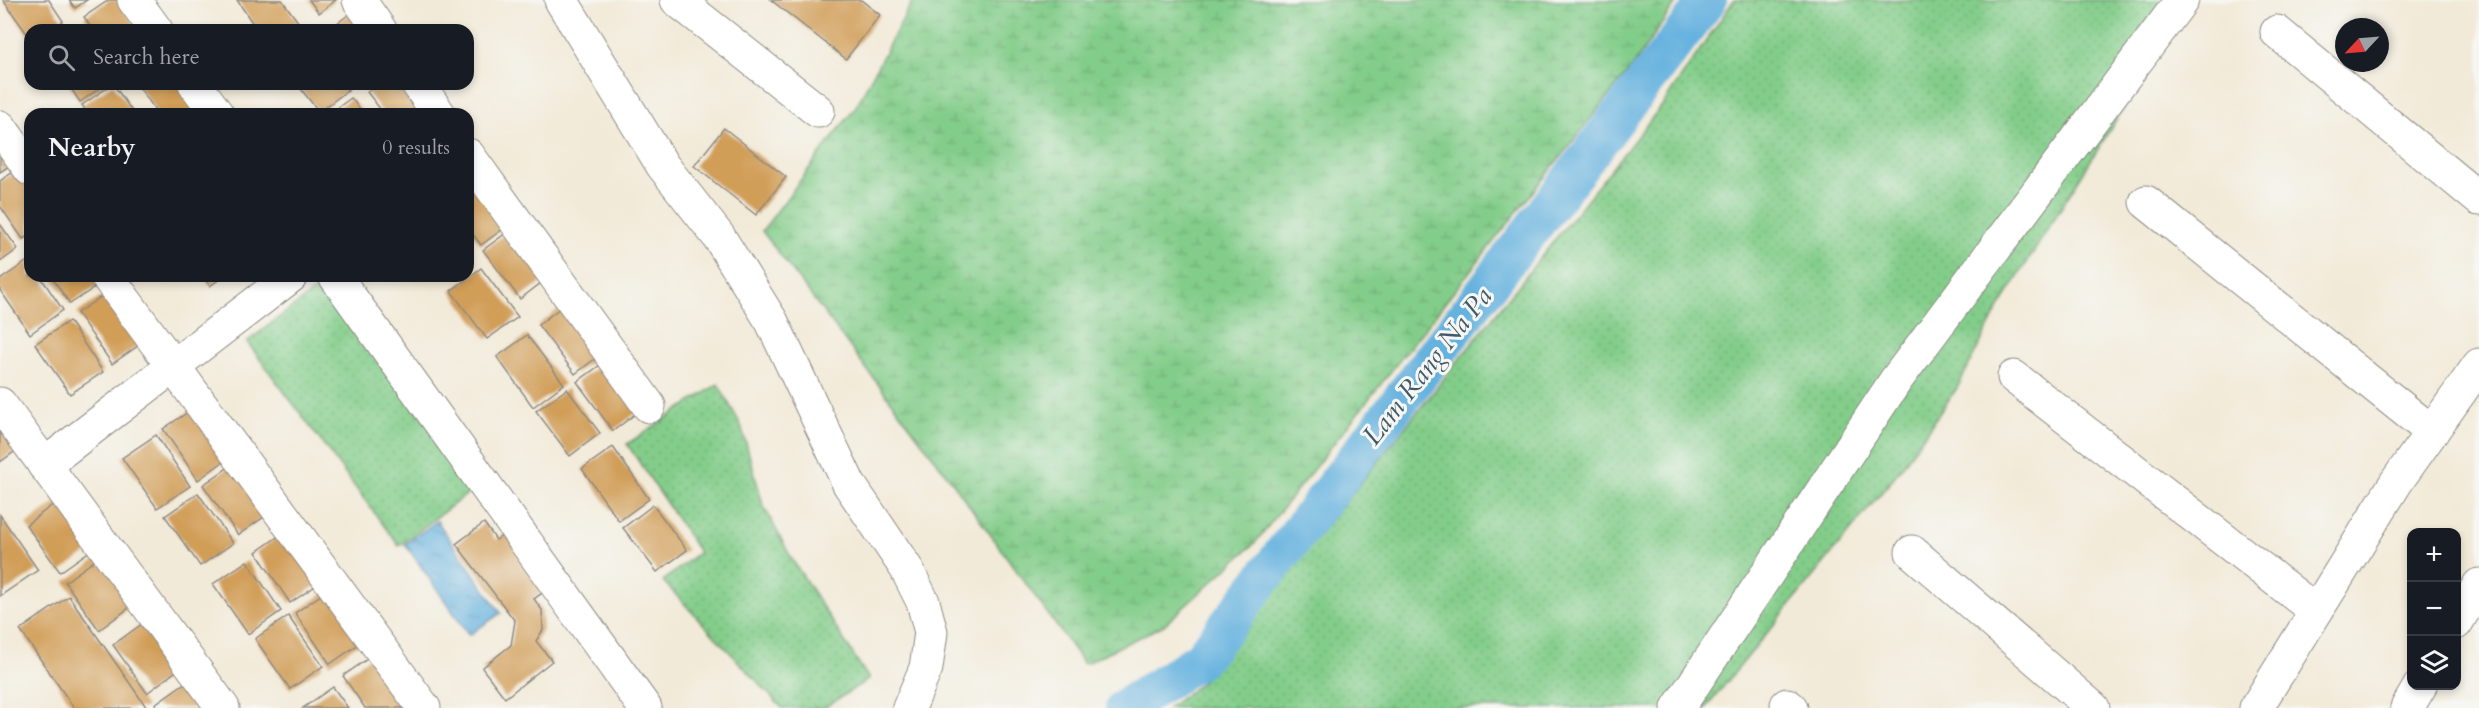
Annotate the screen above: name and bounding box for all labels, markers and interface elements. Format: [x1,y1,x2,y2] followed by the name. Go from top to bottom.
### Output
[2335,18,2389,72] north arrow
[24,24,474,90] search box
[45,41,78,74] icon: search
[93,42,200,72] text: Search here
[48,130,136,165] text: Nearby
[382,134,450,161] text: 0 results
[1354,280,1501,453] water label: Lam Rang Na Pa
[2407,528,2461,690] map controls
[2407,528,2461,582] button: +
[2407,582,2461,636] button: −
[2407,636,2461,690] button: layers

